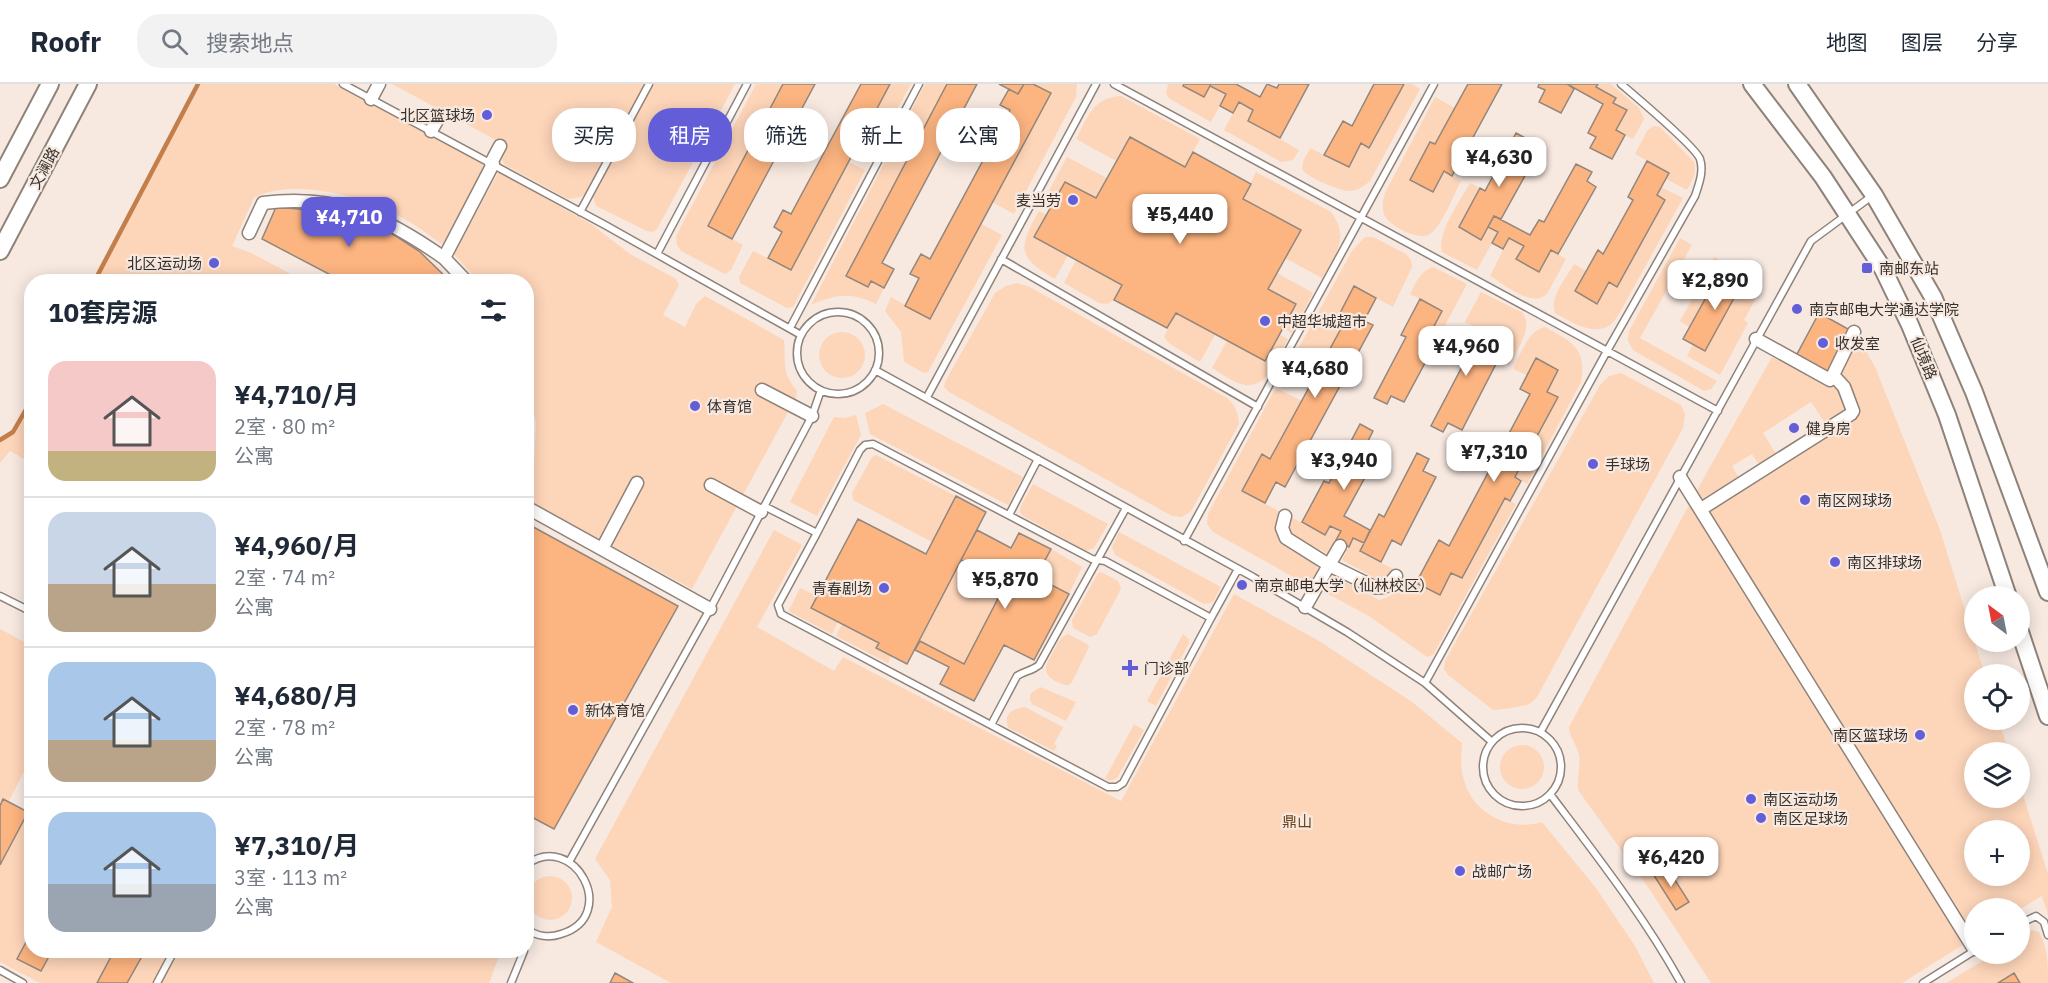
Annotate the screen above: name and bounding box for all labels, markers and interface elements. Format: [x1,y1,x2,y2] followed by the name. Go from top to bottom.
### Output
[137,14,557,68] search box
[30,23,101,60] text: Roofr
[158,25,191,58] icon: search
[206,28,294,57] text: 搜索地点
[1826,28,1868,56] text: 地图
[1901,28,1943,56] text: 图层
[1976,28,2018,56] text: 分享
[400,106,475,125] place label: 北区篮球场
[480,108,494,122] marker: 北区篮球场
[552,108,636,162] chip: 买房
[648,108,732,162] chip: 租房
[744,108,828,162] chip: 筛选
[840,108,924,162] chip: 新上
[936,108,1020,162] chip: 公寓
[1450,137,1548,188] pin: ¥4,630
[1465,143,1533,170] text: ¥4,630
[25,144,63,192] street label: 文澜路
[1016,191,1061,210] place label: 麦当劳
[1066,193,1080,207] marker: 麦当劳
[1131,194,1229,245] pin: ¥5,440
[300,197,398,248] pin: ¥4,710
[1146,200,1214,227] text: ¥5,440
[315,203,383,230] text: ¥4,710
[127,254,202,273] place label: 北区运动场
[207,256,221,270] marker: 北区运动场
[1879,259,1939,278] place label: 南邮东站
[1666,260,1764,311] pin: ¥2,890
[1860,261,1874,275] marker: 南邮东站
[1681,266,1749,293] text: ¥2,890
[477,294,510,327] icon: filters
[48,295,157,329] text: 10套房源
[1809,300,1959,319] place label: 南京邮电大学通达学院
[1790,302,1804,316] marker: 南京邮电大学通达学院
[1277,312,1367,331] place label: 中超华城超市
[1258,314,1272,328] marker: 中超华城超市
[1417,326,1515,377] pin: ¥4,960
[1432,332,1500,359] text: ¥4,960
[1835,334,1880,353] place label: 收发室
[1907,334,1941,382] street label: 仙境路
[1816,336,1830,350] marker: 收发室
[1266,348,1364,399] pin: ¥4,680
[1281,354,1349,381] text: ¥4,680
[234,377,359,411] text: ¥4,710/月
[96,385,168,457] icon: home
[707,397,752,416] place label: 体育馆
[688,399,702,413] marker: 体育馆
[234,413,335,440] text: 2室 · 80 m²
[1806,419,1851,438] place label: 健身房
[1787,421,1801,435] marker: 健身房
[1445,432,1543,483] pin: ¥7,310
[1460,438,1528,465] text: ¥7,310
[1295,440,1393,491] pin: ¥3,940
[234,442,274,469] text: 公寓
[1310,446,1378,473] text: ¥3,940
[1605,455,1650,474] place label: 手球场
[1586,457,1600,471] marker: 手球场
[1817,491,1892,510] place label: 南区网球场
[1798,493,1812,507] marker: 南区网球场
[234,528,359,562] text: ¥4,960/月
[96,536,168,608] icon: home
[1847,553,1922,572] place label: 南区排球场
[1828,555,1842,569] marker: 南区排球场
[956,559,1054,610] pin: ¥5,870
[234,564,335,591] text: 2室 · 74 m²
[971,565,1039,592] text: ¥5,870
[1254,576,1434,595] place label: 南京邮电大学（仙林校区）
[1235,578,1249,592] marker: 南京邮电大学（仙林校区）
[812,579,872,598] place label: 青春剧场
[877,581,891,595] marker: 青春剧场
[1964,586,2030,652] north arrow
[1964,586,2030,964] map controls
[234,593,274,620] text: 公寓
[1121,659,1139,677] marker: 门诊部
[1144,659,1189,678] place label: 门诊部
[1964,664,2030,730] button: locate
[234,678,359,712] text: ¥4,680/月
[96,686,168,758] icon: home
[585,701,645,720] place label: 新体育馆
[566,703,580,717] marker: 新体育馆
[234,714,335,741] text: 2室 · 78 m²
[1833,726,1908,745] place label: 南区篮球场
[1913,728,1927,742] marker: 南区篮球场
[1964,742,2030,808] button: layers
[234,743,274,770] text: 公寓
[1763,790,1838,809] place label: 南区运动场
[1744,792,1758,806] marker: 南区运动场
[1773,809,1848,828] place label: 南区足球场
[1754,811,1768,825] marker: 南区足球场
[1282,812,1312,831] park label: 鼎山
[1964,820,2030,886] button: +
[234,828,359,862] text: ¥7,310/月
[96,836,168,908] icon: home
[1622,837,1720,888] pin: ¥6,420
[1637,843,1705,870] text: ¥6,420
[1472,862,1532,881] place label: 战邮广场
[234,864,347,891] text: 3室 · 113 m²
[1453,864,1467,878] marker: 战邮广场
[234,893,274,920] text: 公寓
[1964,898,2030,964] button: −

